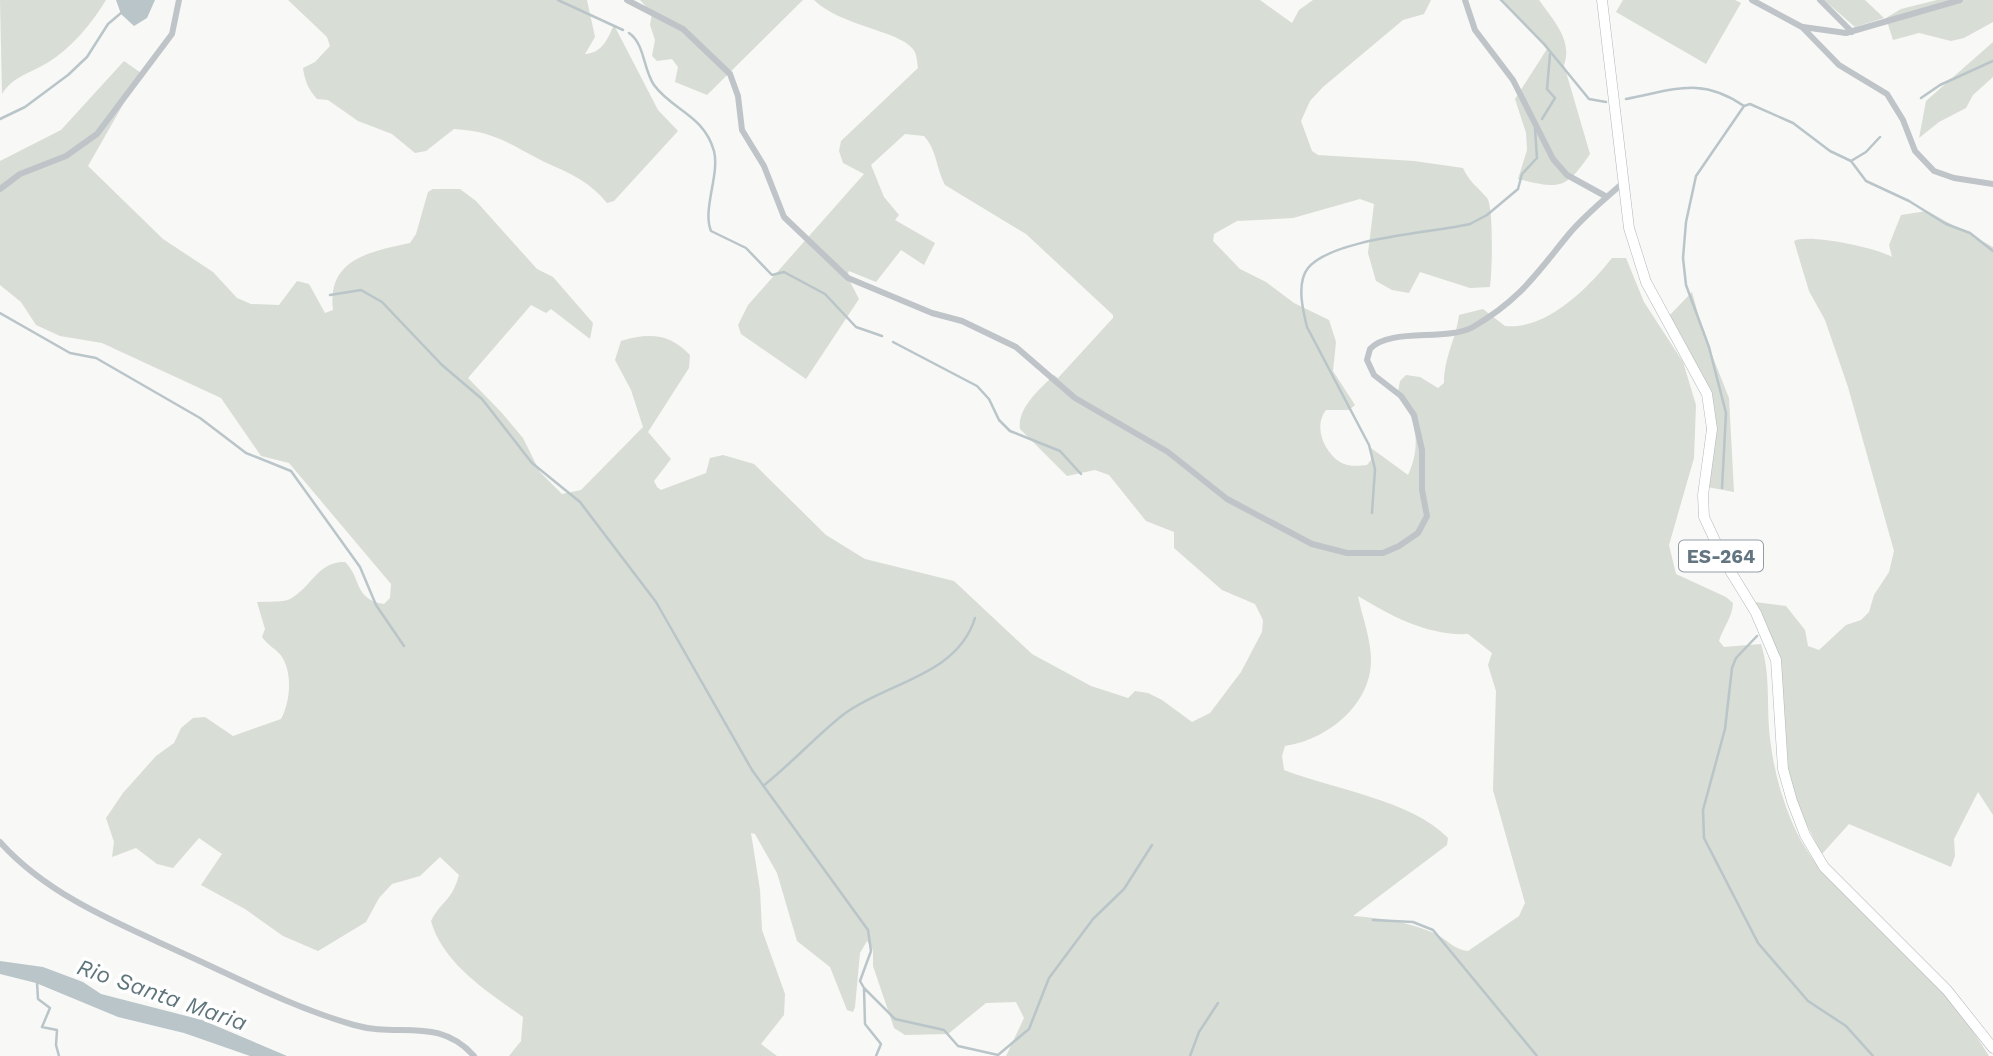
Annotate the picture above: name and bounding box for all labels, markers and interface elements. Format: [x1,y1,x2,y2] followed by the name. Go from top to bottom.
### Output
[1679,540,1763,572] road number: ES-264
[74,953,250,1037] water label: Rio Santa Maria

